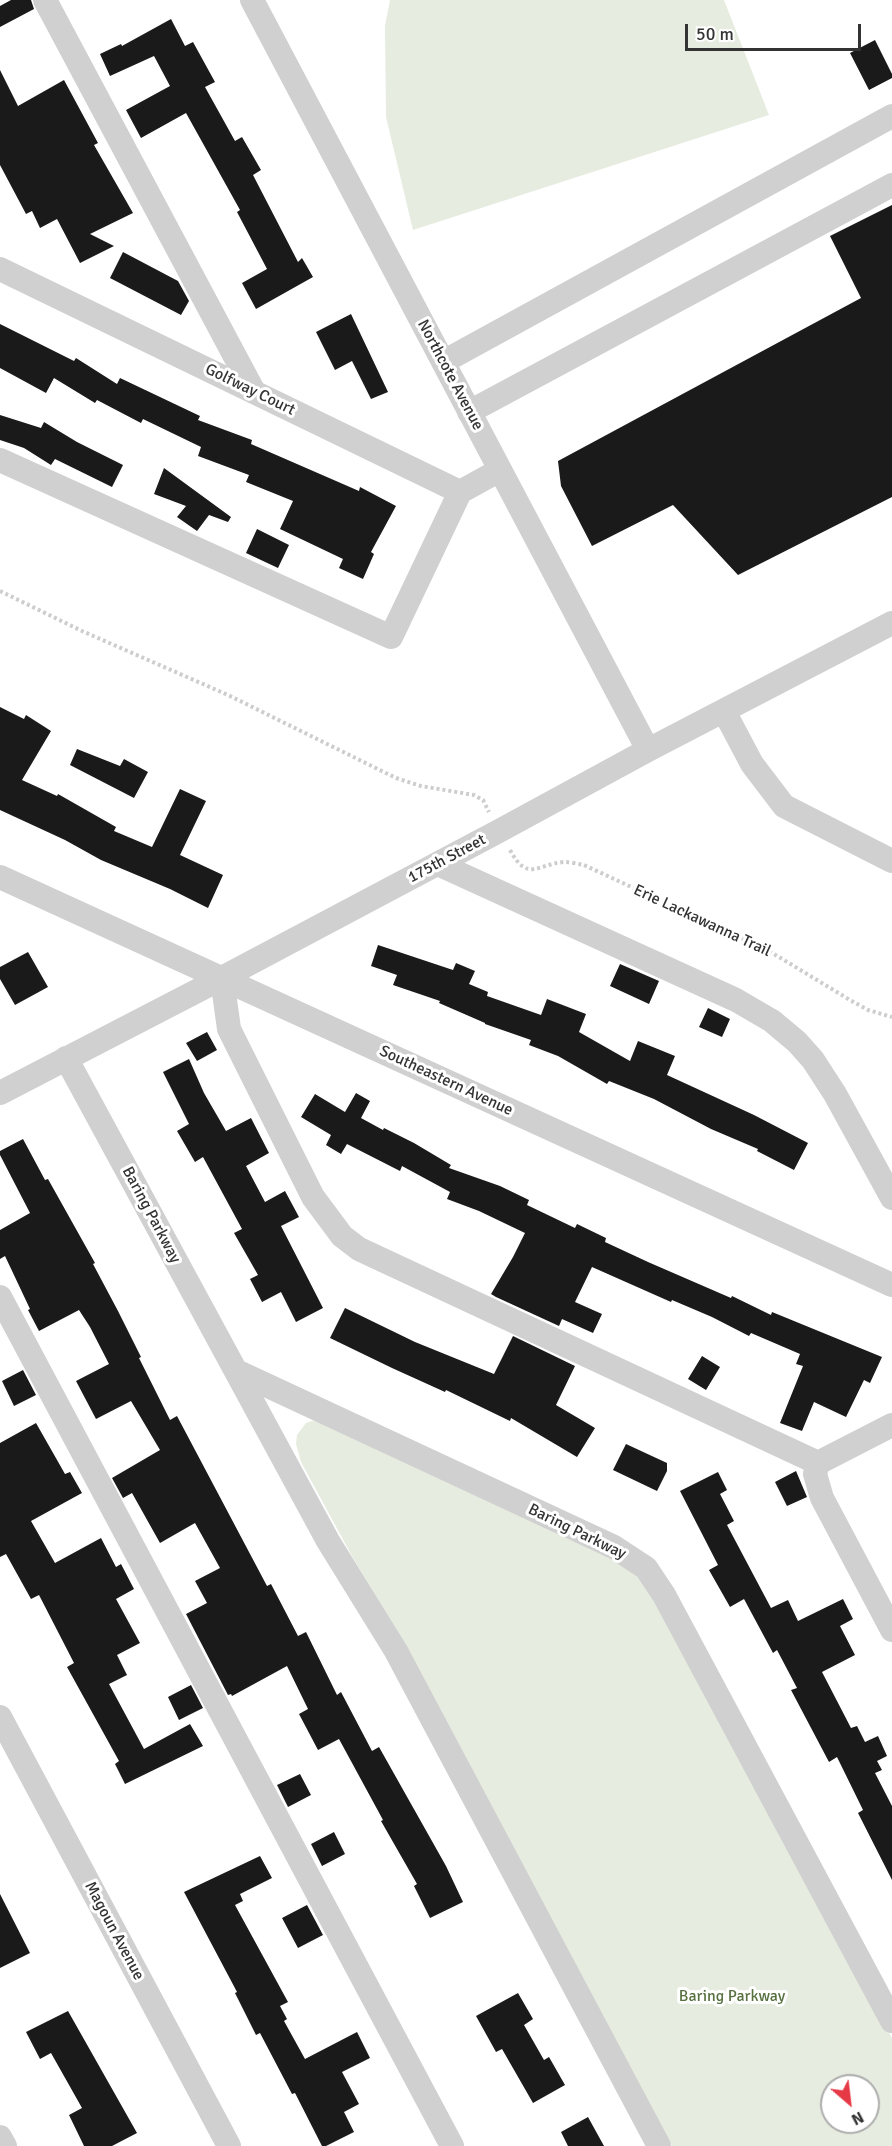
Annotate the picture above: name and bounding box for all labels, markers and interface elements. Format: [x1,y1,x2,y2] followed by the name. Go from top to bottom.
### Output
[688,12,864,50] scale bar
[696,23,734,45] text: 50 m
[413,316,487,434] street label: Northcote Avenue
[202,360,298,420] street label: Golfway Court
[405,830,489,888] street label: 175th Street
[630,881,774,961] street label: Erie Lackawanna Trail
[376,1042,516,1120] street label: Southeastern Avenue
[118,1163,184,1267] street label: Baring Parkway
[525,1500,629,1564] street label: Baring Parkway
[80,1878,148,1984] street label: Magoun Avenue
[679,1987,785,2007] park label: Baring Parkway
[820,2074,880,2134] north arrow
[848,2107,867,2130] text: N

